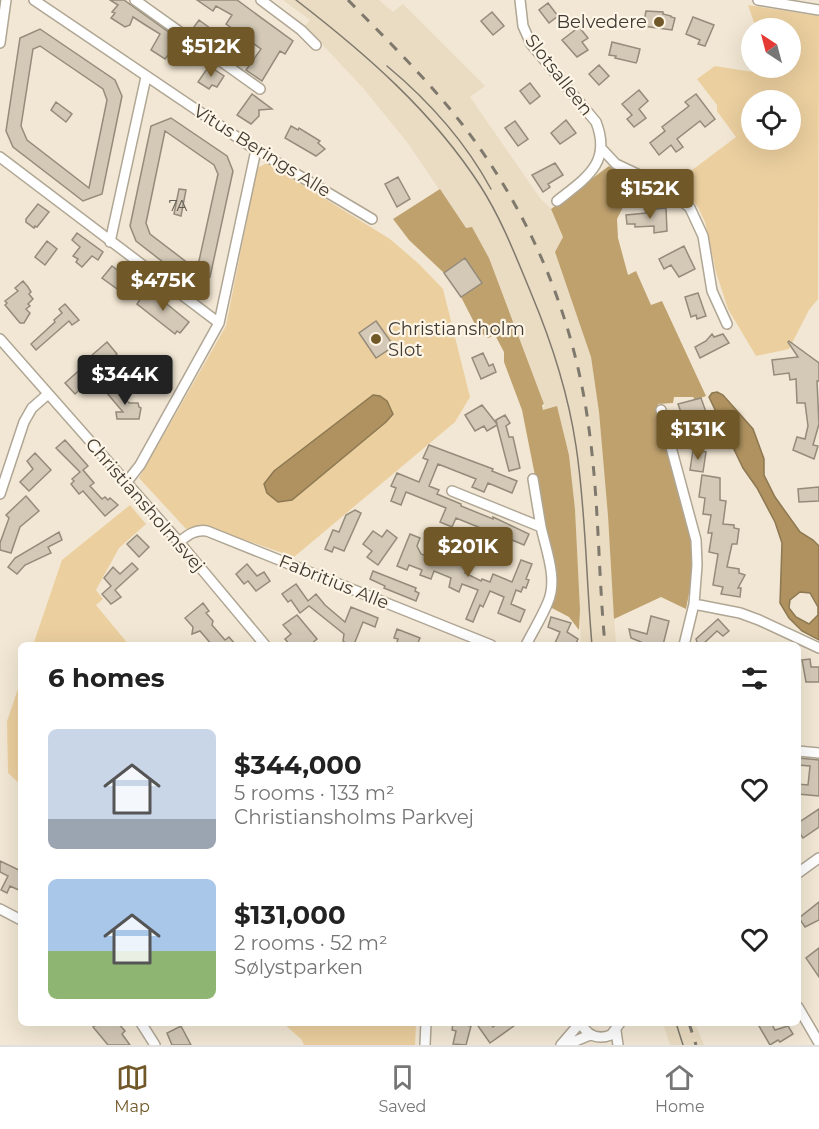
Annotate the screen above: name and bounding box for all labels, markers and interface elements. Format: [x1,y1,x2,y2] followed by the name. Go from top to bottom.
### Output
[556,11,647,33] place label: Belvedere
[652,15,666,29] marker: Belvedere
[741,18,801,78] north arrow
[741,18,801,150] map controls
[169,27,253,78] pin: $512K
[520,30,598,120] street label: Slotsalleen
[181,34,241,58] text: $512K
[741,90,801,150] button: locate
[189,100,335,202] street label: Vitus Berings Alle
[608,169,692,220] pin: $152K
[621,176,679,200] text: $152K
[169,196,188,215] house number: 7A
[121,261,205,312] pin: $475K
[131,268,195,292] text: $475K
[388,318,525,361] place label: Christiansholm Slot
[369,332,383,346] marker: Christiansholm Slot
[83,355,167,406] pin: $344K
[92,362,158,386] text: $344K
[656,410,740,461] pin: $131K
[671,417,725,441] text: $131K
[81,433,209,577] street label: Christiansholmsvej
[426,527,510,578] pin: $201K
[438,534,498,558] text: $201K
[276,550,392,614] street label: Fabritius Alle
[48,662,165,694] text: 6 homes
[738,662,771,695] icon: filters
[234,749,362,781] text: $344,000
[96,753,168,825] icon: home
[738,773,771,806] icon: heart
[234,781,395,805] text: 5 rooms · 133 m²
[234,805,474,829] text: Christiansholms Parkvej
[234,899,346,931] text: $131,000
[96,903,168,975] icon: home
[738,923,771,956] icon: heart
[234,931,388,955] text: 2 rooms · 52 m²
[234,955,363,979] text: Sølystparken
[114,1061,150,1116] tab: Map
[378,1061,426,1116] tab: Saved
[655,1061,705,1116] tab: Home

